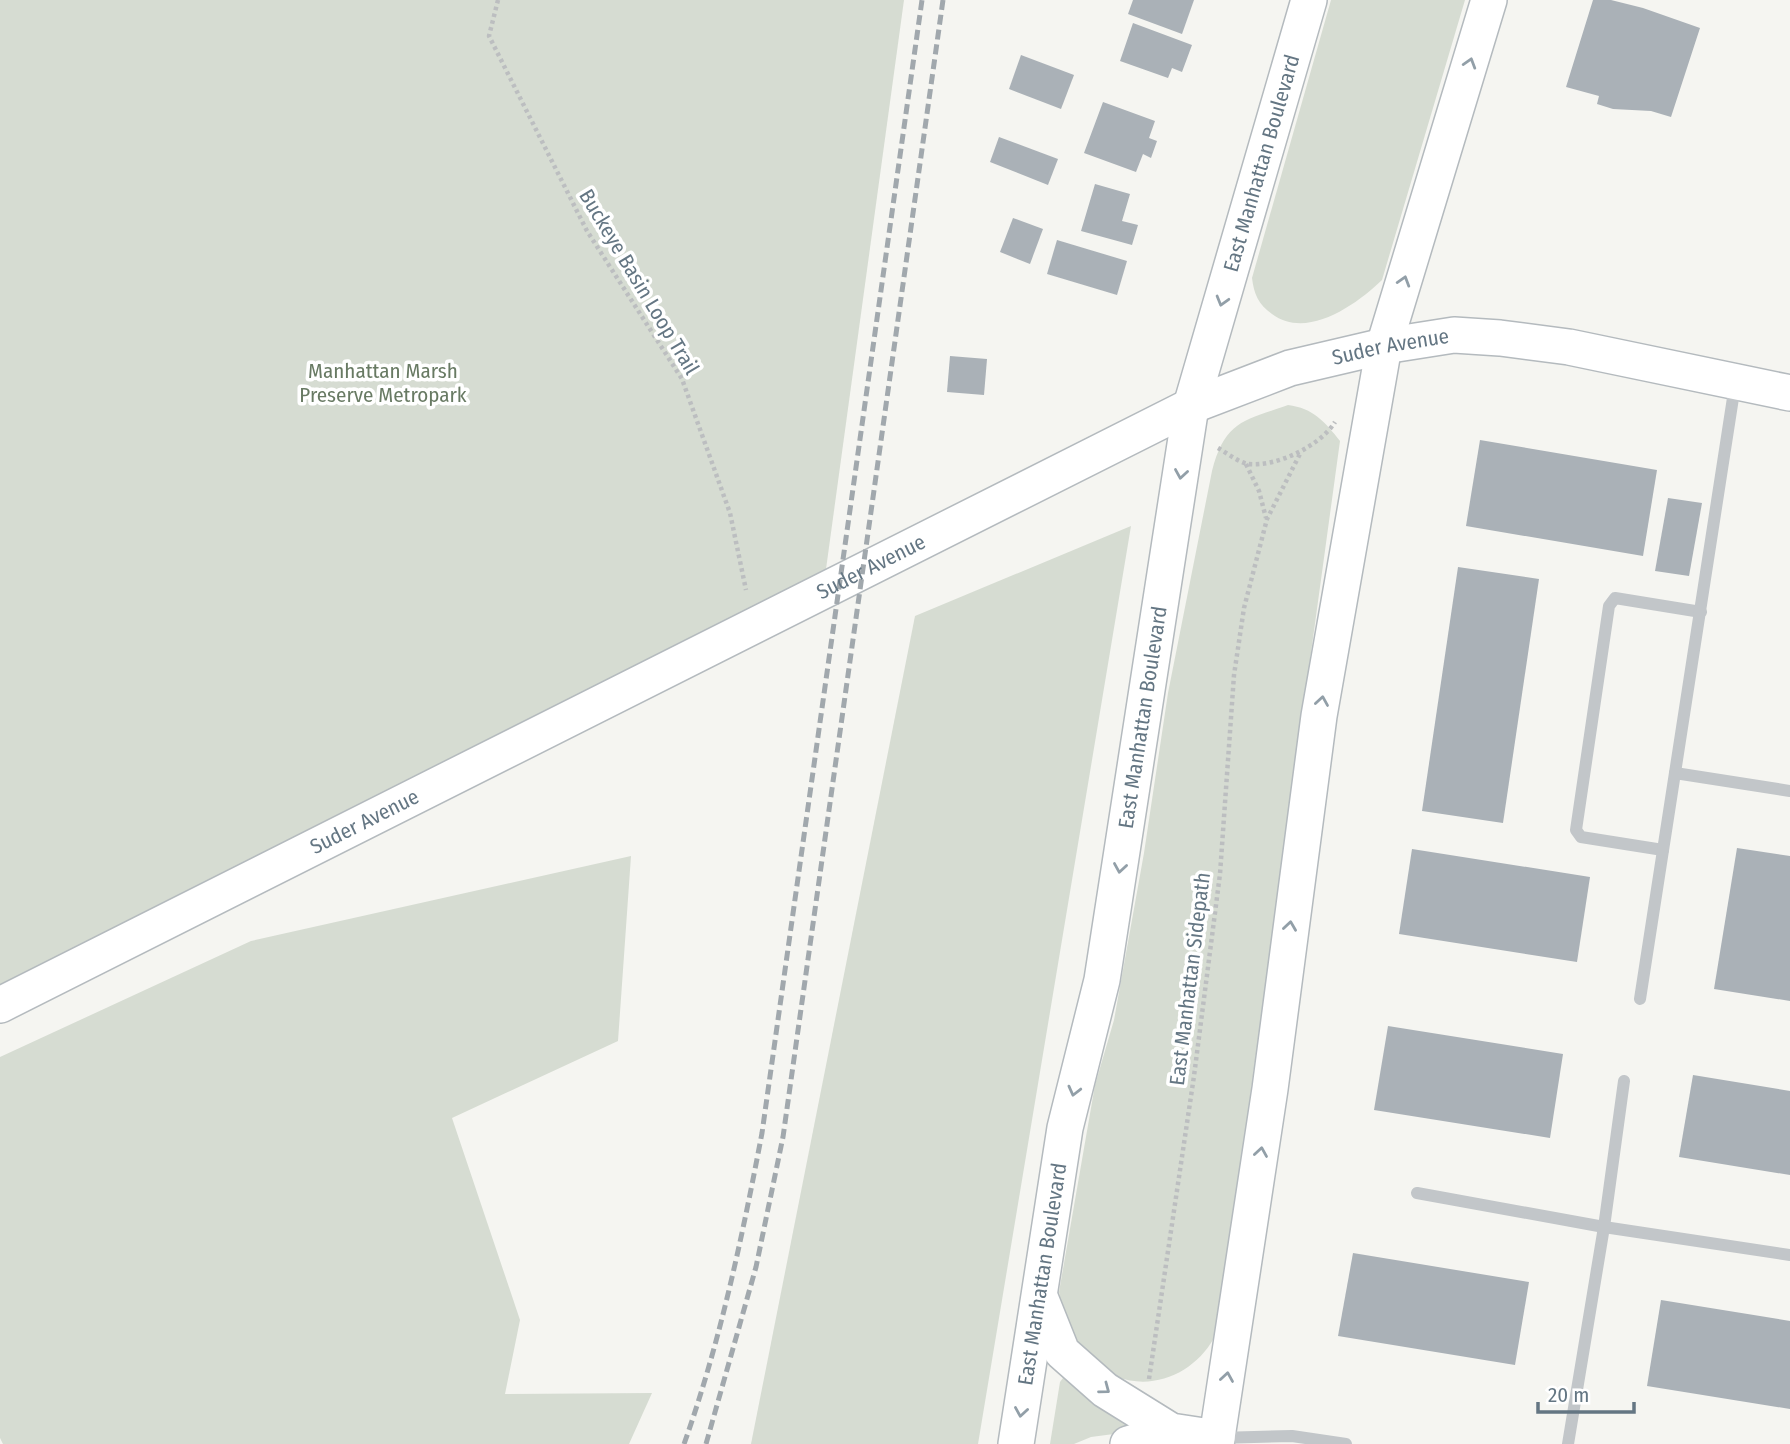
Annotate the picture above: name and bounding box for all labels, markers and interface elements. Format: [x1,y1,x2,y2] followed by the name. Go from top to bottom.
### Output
[1218,52,1305,275] street label: East Manhattan Boulevard
[1461,57,1476,69] one-way arrow
[573,185,705,380] street label: Buckeye Basin Loop Trail
[1395,275,1410,287] one-way arrow
[1215,295,1230,307] one-way arrow
[1329,323,1451,371] street label: Suder Avenue
[299,358,467,408] park label: Manhattan Marsh Preserve Metropark
[1174,468,1189,480] one-way arrow
[812,529,930,605] street label: Suder Avenue
[1113,604,1173,831] street label: East Manhattan Boulevard
[1314,695,1329,707] one-way arrow
[306,783,423,860] street label: Suder Avenue
[1113,862,1128,874] one-way arrow
[1164,871,1216,1087] street label: East Manhattan Sidepath
[1282,920,1297,932] one-way arrow
[1068,1085,1082,1097] one-way arrow
[1253,1146,1268,1158] one-way arrow
[1012,1161,1072,1387] street label: East Manhattan Boulevard
[1538,1370,1634,1414] scale bar
[1219,1371,1234,1382] one-way arrow
[1097,1381,1110,1394] one-way arrow
[1548,1382,1589,1408] text: 20 m
[1014,1406,1029,1418] one-way arrow

